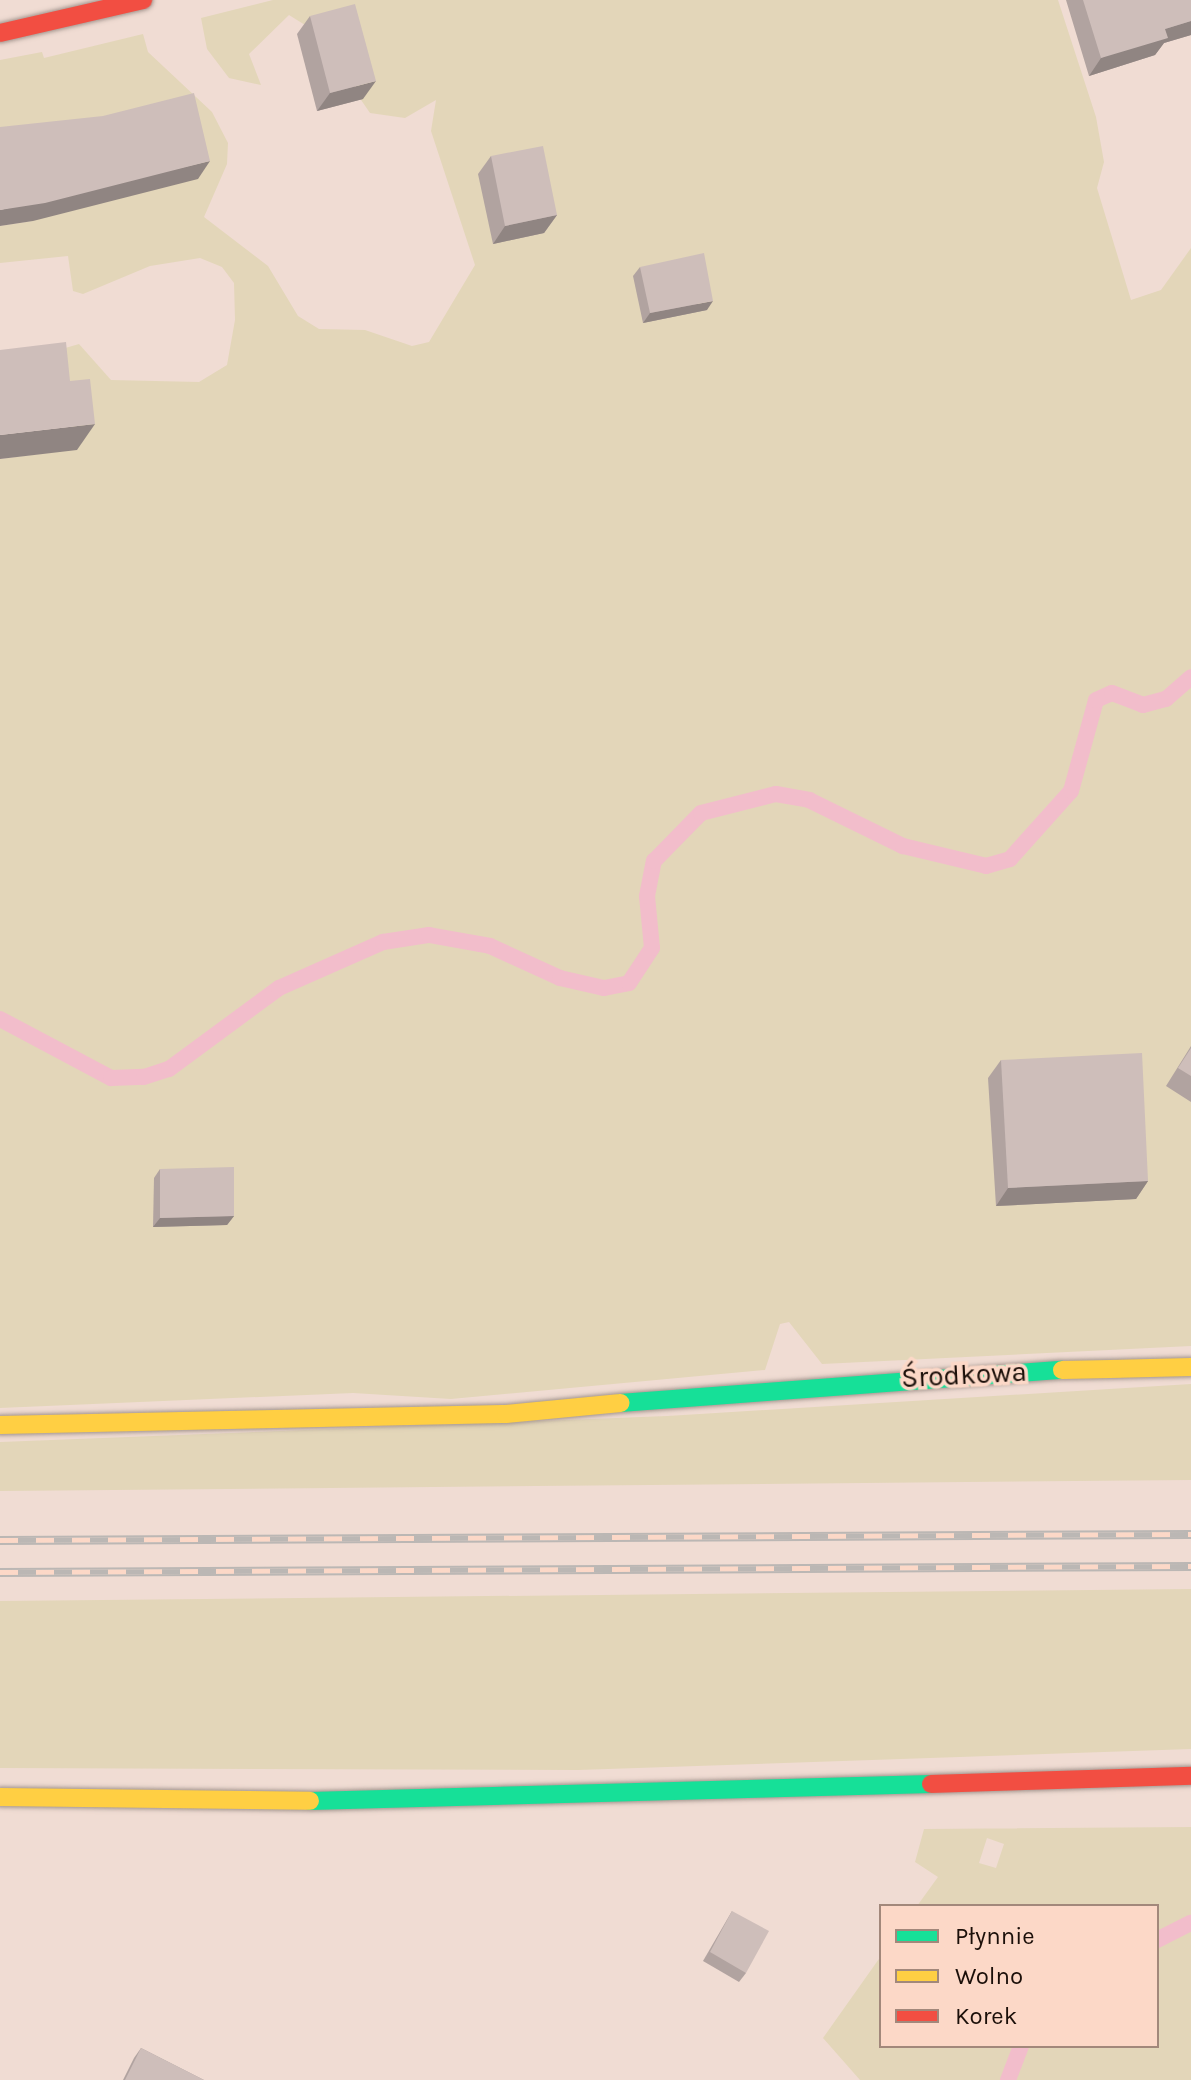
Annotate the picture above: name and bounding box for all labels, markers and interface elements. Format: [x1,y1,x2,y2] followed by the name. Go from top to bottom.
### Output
[900,1355,1028,1395] street label: Środkowa
[879,1904,1159,2048] legend
[955,1922,1035,1950] text: Płynnie
[955,1962,1023,1990] text: Wolno
[955,2002,1017,2030] text: Korek

